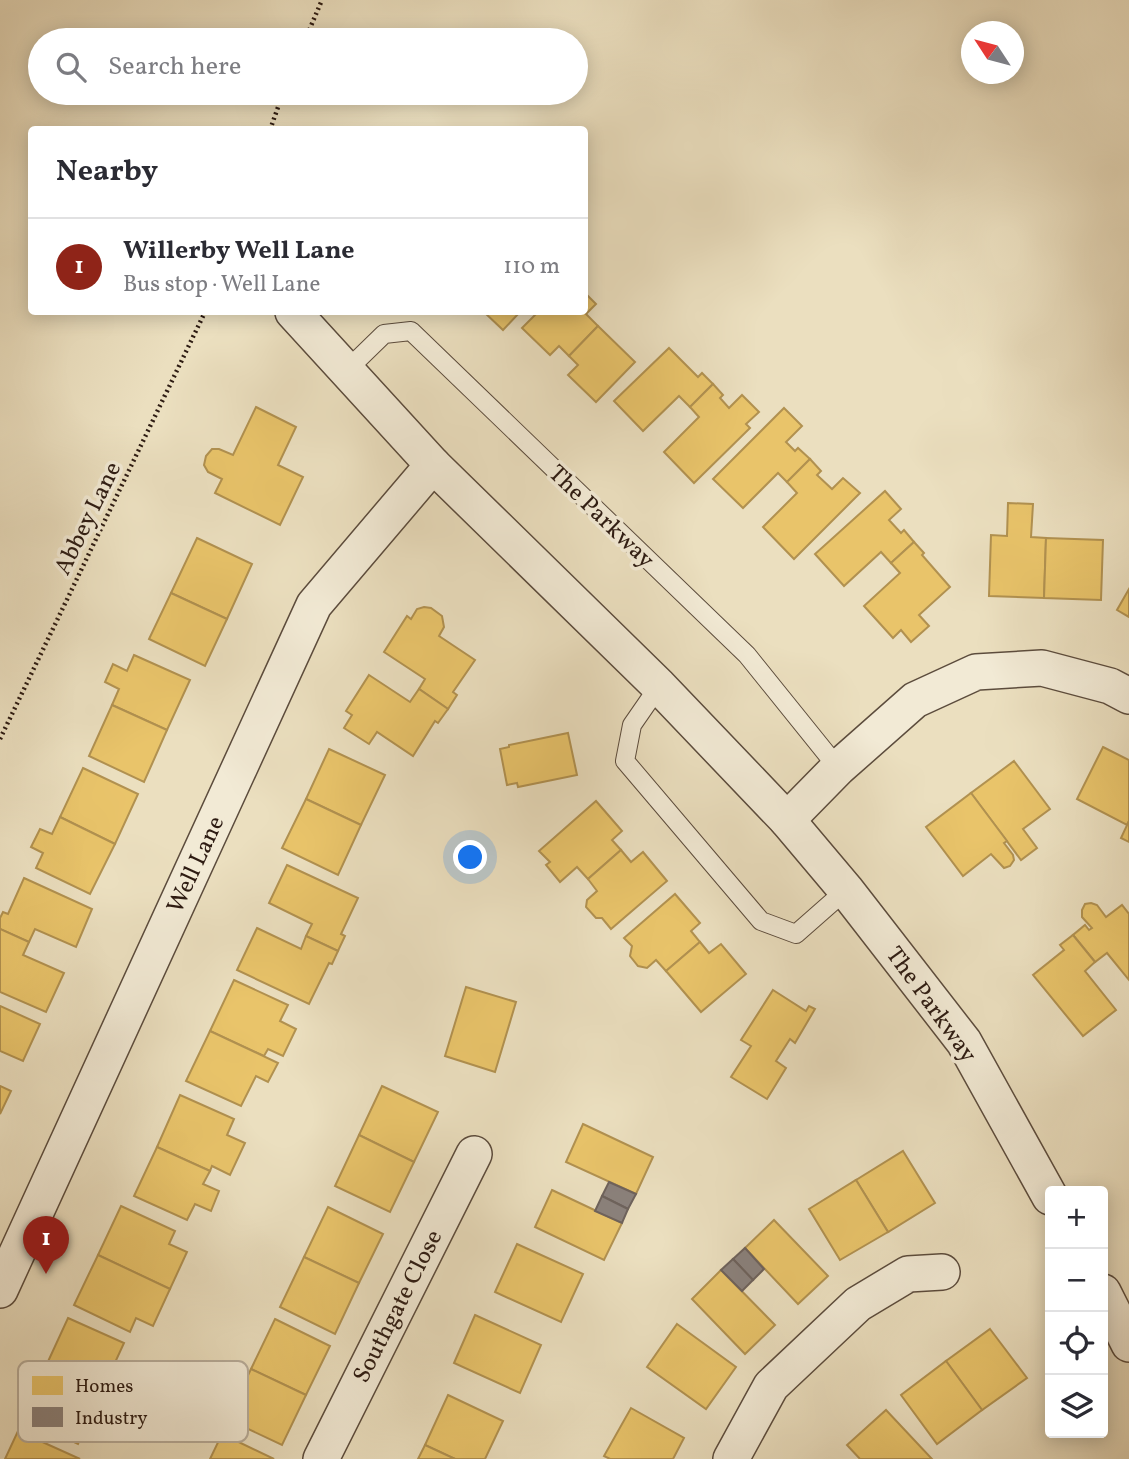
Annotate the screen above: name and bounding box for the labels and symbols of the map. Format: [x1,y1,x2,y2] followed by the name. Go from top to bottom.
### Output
[961,21,1024,84] north arrow
[47,456,131,581] street label: Abbey Lane
[540,458,661,577] street label: The Parkway
[159,811,234,919] street label: Well Lane
[453,840,487,874] your location
[877,940,984,1070] street label: The Parkway
[23,1216,69,1274] pin: 1
[346,1224,452,1389] street label: Southgate Close
[18,1361,248,1442] legend
[75,1374,133,1400] text: Homes
[75,1406,148,1432] text: Industry

